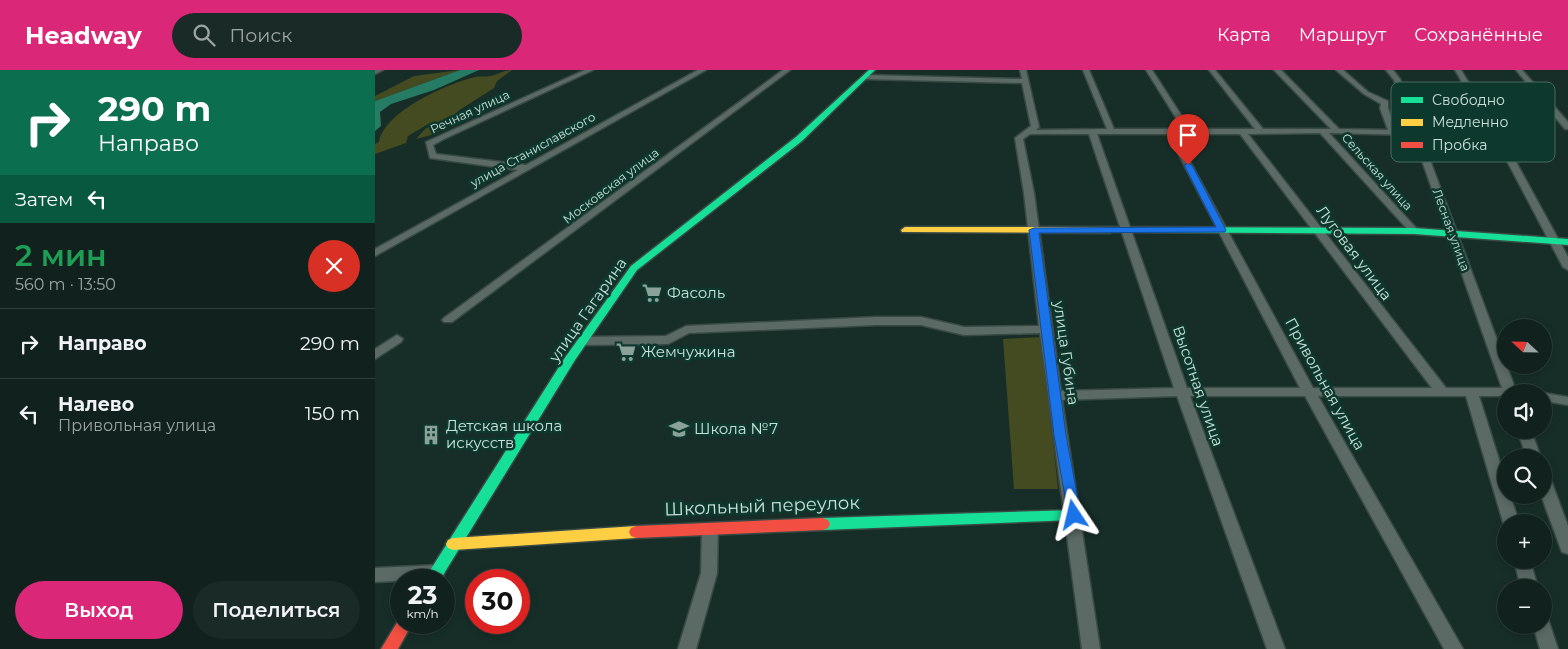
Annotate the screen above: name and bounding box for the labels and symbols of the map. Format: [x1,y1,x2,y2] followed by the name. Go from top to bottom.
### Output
[1391,82,1555,162] legend
[428,87,512,137] street label: Речная улица
[1432,91,1505,109] text: Свободно
[467,109,598,191] street label: улица Станиславского
[1432,113,1508,131] text: Медленно
[1167,114,1209,165] pin
[1339,130,1416,213] street label: Сельская улица
[1432,136,1487,154] text: Пробка
[560,145,662,227] street label: Московская улица
[1430,187,1473,273] street label: Лесная улица
[1312,201,1396,304] street label: Луговая улица
[544,254,631,366] street label: улица Гагарина
[641,282,663,304] supermarket icon: Фасоль
[667,283,725,302] place label: Фасоль
[1050,299,1083,406] street label: улица Губина
[1281,314,1370,453] street label: Привольная улица
[1497,319,1553,374] north arrow
[1169,323,1228,449] street label: Высотная улица
[615,341,637,363] supermarket icon: Жемчужина
[641,342,735,361] place label: Жемчужина
[446,416,562,452] place label: Детская школа искусств
[668,418,690,440] school or university icon: Школа №7
[694,419,778,438] place label: Школа №7
[420,424,442,446] building icon: Детская школа искусств
[1047,488,1099,540] position arrow
[664,492,861,520] street label: Школьный переулок
[465,569,530,634] speed limit sign: 30

